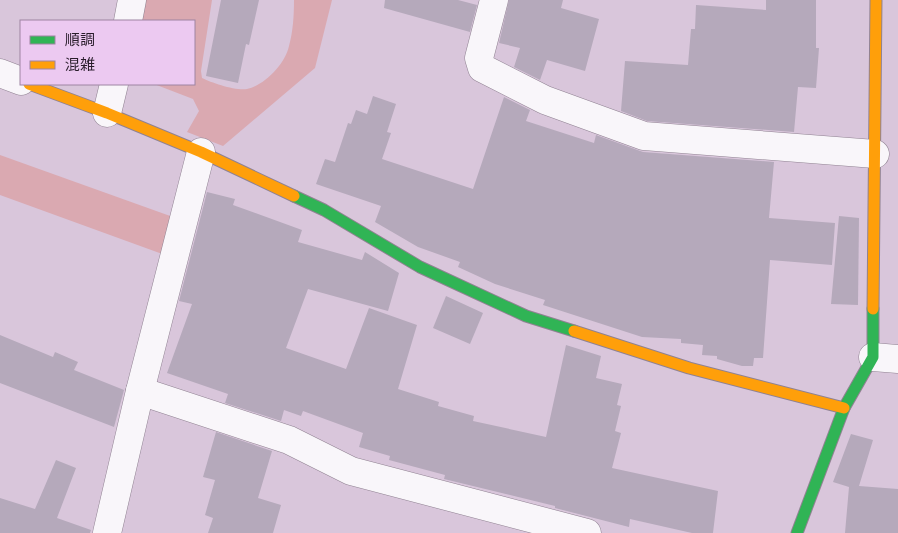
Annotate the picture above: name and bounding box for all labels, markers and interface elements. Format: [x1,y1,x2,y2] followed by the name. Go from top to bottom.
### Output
[20,20,195,85] legend
[65,31,95,49] text: 順調
[65,56,95,74] text: 混雑

